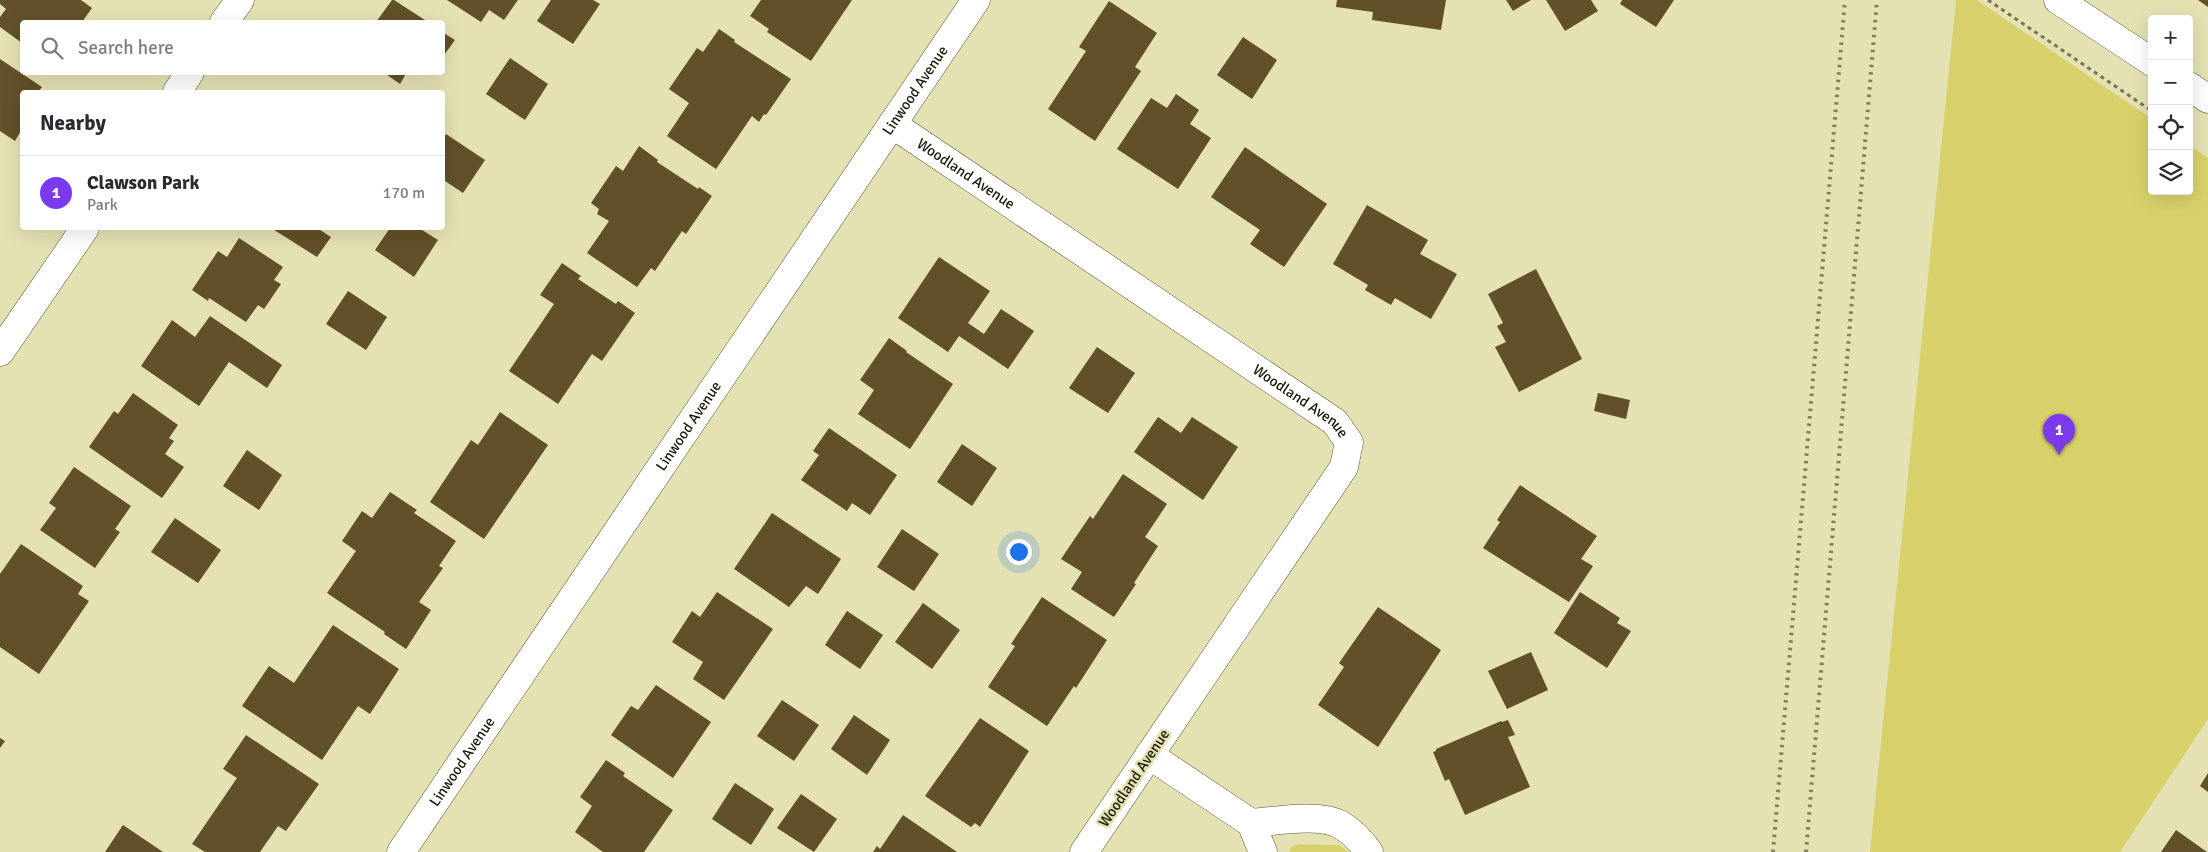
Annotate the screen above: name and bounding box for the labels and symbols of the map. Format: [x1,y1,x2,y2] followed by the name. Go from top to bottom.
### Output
[879,42,952,138] street label: Linwood Avenue
[913,134,1018,213] street label: Woodland Avenue
[1249,360,1352,441] street label: Woodland Avenue
[652,378,725,474] street label: Linwood Avenue
[2043,414,2075,455] pin: 1
[1006,539,1032,565] your location
[425,713,499,810] street label: Linwood Avenue
[1095,726,1173,830] street label: Woodland Avenue

